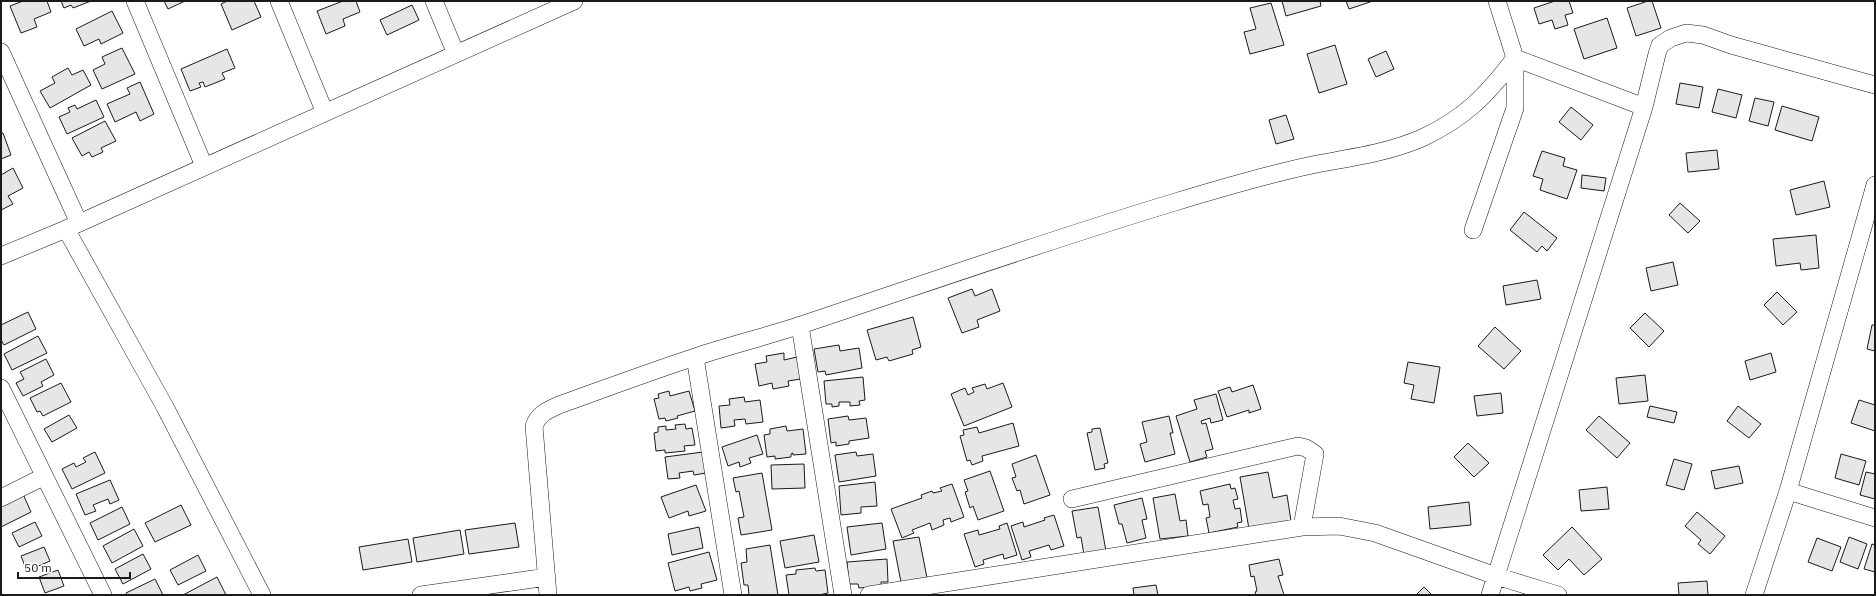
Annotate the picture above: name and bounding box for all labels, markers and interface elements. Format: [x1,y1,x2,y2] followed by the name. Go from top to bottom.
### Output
[18,554,130,580] scale bar
[24,560,52,575] text: 50 m

